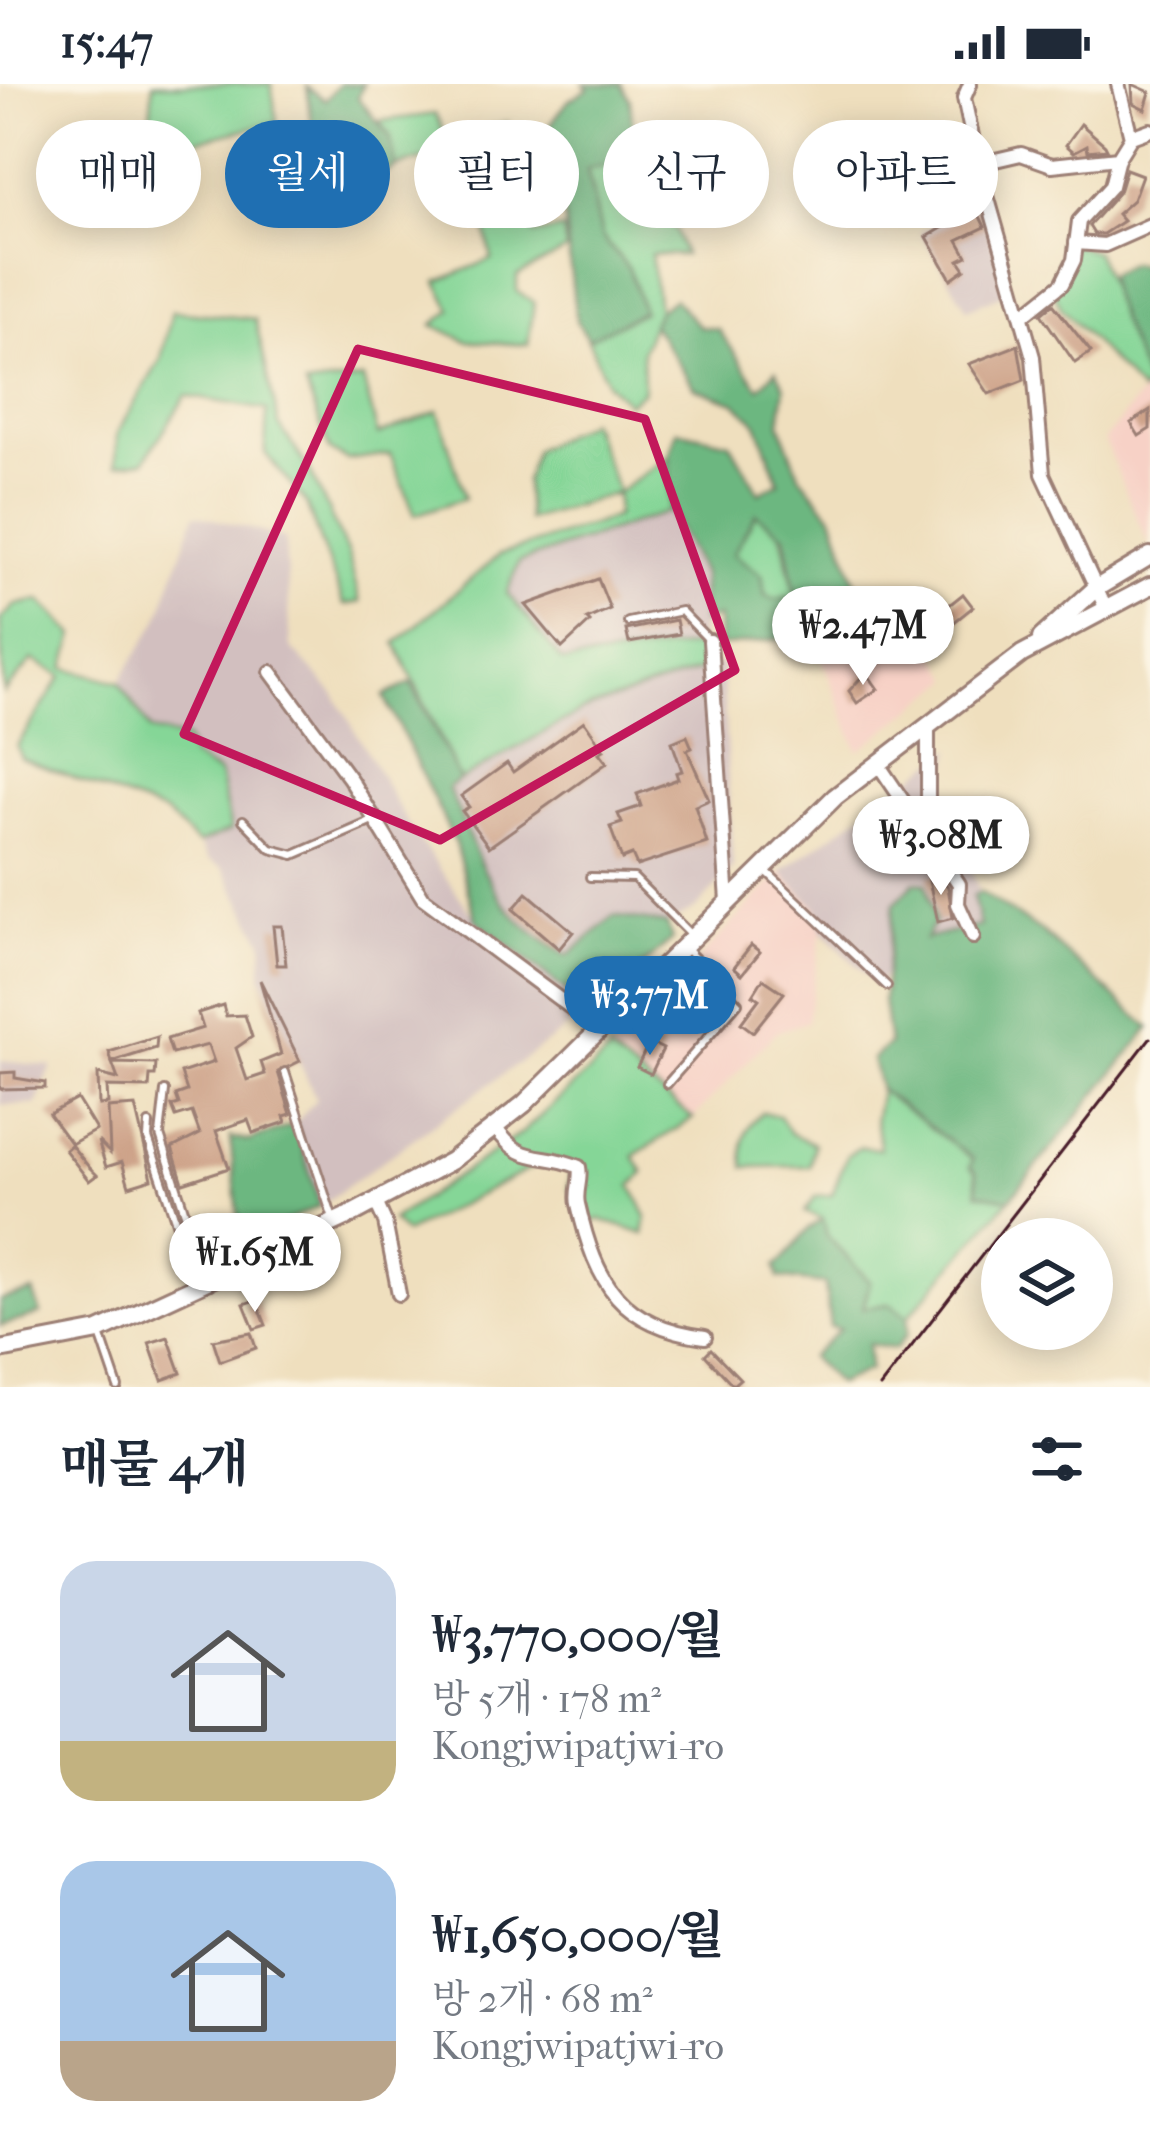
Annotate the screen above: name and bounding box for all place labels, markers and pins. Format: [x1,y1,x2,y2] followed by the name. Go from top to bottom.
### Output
[765,586,961,688] pin: ₩2.47M
[843,796,1039,898] pin: ₩3.08M
[552,956,748,1058] pin: ₩3.77M
[157,1213,353,1315] pin: ₩1.65M

